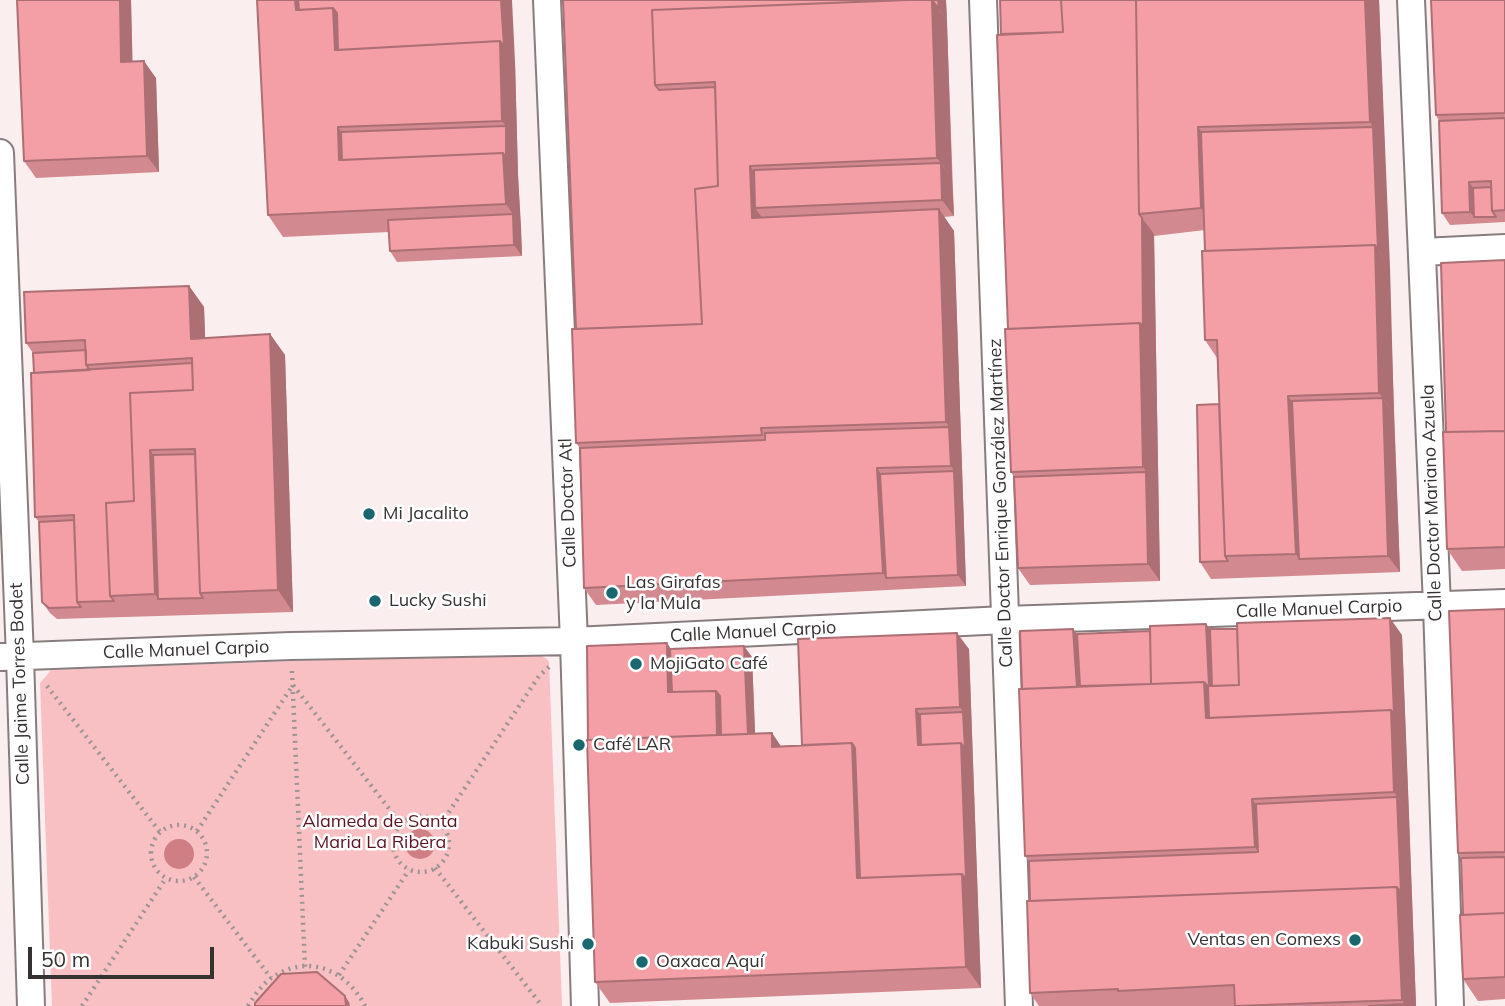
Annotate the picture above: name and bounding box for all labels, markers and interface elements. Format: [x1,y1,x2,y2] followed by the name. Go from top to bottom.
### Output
[984,338,1018,668] street label: Calle Doctor Enrique González Martínez
[1417,384,1447,622] street label: Calle Doctor Mariano Azuela
[555,438,581,568] street label: Calle Doctor Atl
[383,503,469,525] place label: Mi Jacalito
[361,506,377,522] marker: Mi Jacalito
[626,572,721,614] place label: Las Girafas y la Mula
[6,582,34,786] street label: Calle Jaime Torres Bodet
[604,585,620,601] marker: Las Girafas y la Mula
[389,590,487,612] place label: Lucky Sushi
[367,593,383,609] marker: Lucky Sushi
[1235,595,1403,623] street label: Calle Manuel Carpio
[669,617,837,647] street label: Calle Manuel Carpio
[102,636,270,664] street label: Calle Manuel Carpio
[650,653,768,675] place label: MojiGato Café
[628,656,644,672] marker: MojiGato Café
[593,734,671,756] place label: Café LAR
[571,737,587,753] marker: Café LAR
[302,811,458,854] park label: Alameda de Santa Maria La Ribera
[1187,929,1341,951] place label: Ventas en Comexs
[32,932,217,976] scale bar
[1347,932,1363,948] marker: Ventas en Comexs
[467,933,574,955] place label: Kabuki Sushi
[580,936,596,952] marker: Kabuki Sushi
[41,946,90,972] text: 50 m
[656,951,764,973] place label: Oaxaca Aquí
[634,954,650,970] marker: Oaxaca Aquí

